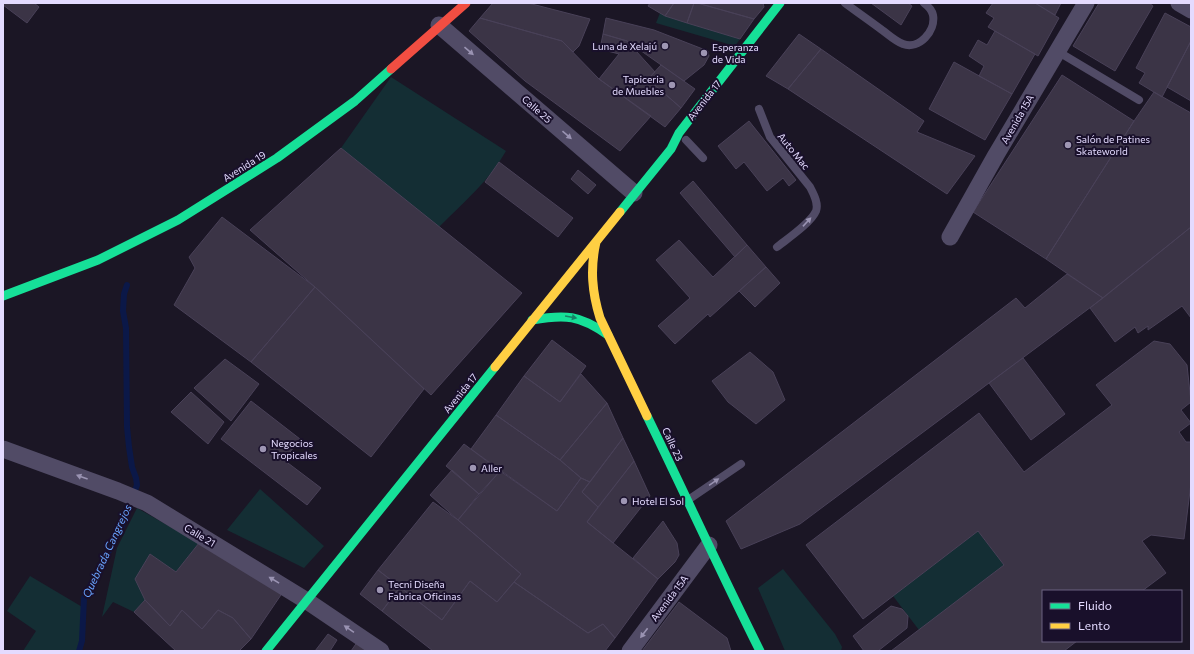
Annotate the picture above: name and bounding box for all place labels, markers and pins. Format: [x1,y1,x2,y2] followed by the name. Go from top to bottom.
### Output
[592,40,657,52] place label: Luna de Xelajú
[660,41,670,51] marker: Luna de Xelajú
[712,41,759,65] place label: Esperanza de Vida
[699,48,709,58] marker: Esperanza de Vida
[612,73,664,97] place label: Tapiceria de Muebles
[667,80,677,90] marker: Tapiceria de Muebles
[1076,133,1150,157] place label: Salón de Patines Skateworld
[1063,140,1073,150] marker: Salón de Patines Skateworld
[271,437,318,461] place label: Negocios Tropicales
[258,444,268,454] marker: Negocios Tropicales
[481,462,502,474] place label: Aller
[468,463,478,473] marker: Aller
[632,495,684,507] place label: Hotel El Sol
[619,496,629,506] marker: Hotel El Sol
[388,578,462,602] place label: Tecni Diseña Fabrica Oficinas
[375,585,385,595] marker: Tecni Diseña Fabrica Oficinas

